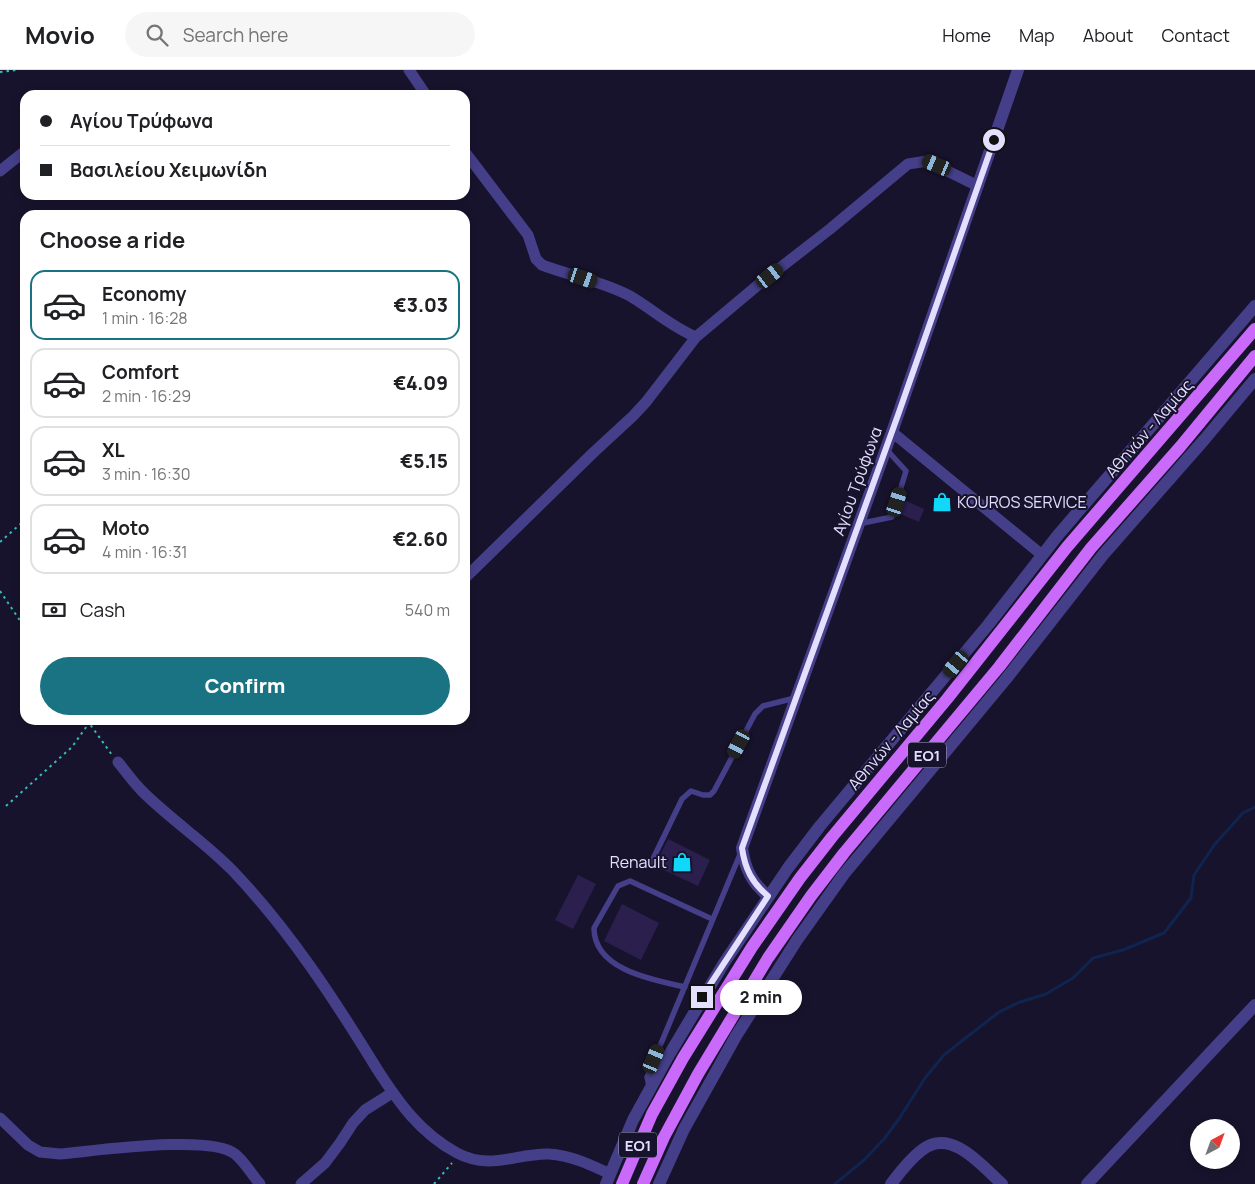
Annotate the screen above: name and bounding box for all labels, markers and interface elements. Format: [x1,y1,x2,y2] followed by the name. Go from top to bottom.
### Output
[125,12,475,57] search box
[25,18,95,51] text: Movio
[143,21,171,49] icon: search
[183,22,288,48] text: Search here
[942,23,991,47] text: Home
[1019,23,1055,47] text: Map
[1083,23,1133,47] text: About
[1161,23,1230,47] text: Contact
[70,108,213,134] text: Αγίου Τρύφωνα
[983,129,1005,151] route start
[920,152,953,178] car
[70,157,267,183] text: Βασιλείου Χειμωνίδη
[40,225,185,255] text: Choose a ride
[753,261,786,291] car
[566,266,599,290] car
[102,281,186,307] text: Economy
[42,283,87,328] icon: car
[393,292,448,318] text: €3.03
[102,307,188,329] text: 1 min · 16:28
[102,359,179,385] text: Comfort
[42,361,87,406] icon: car
[393,370,448,396] text: €4.09
[1100,374,1198,482] street label: Αθηνών - Λαμίας
[102,385,191,407] text: 2 min · 16:29
[827,423,887,539] street label: Αγίου Τρύφωνα
[102,437,125,463] text: XL
[42,439,87,484] icon: car
[400,448,448,474] text: €5.15
[102,463,190,485] text: 3 min · 16:30
[885,485,908,519] car
[931,491,953,513] shop icon: KOUROS SERVICE
[957,491,1087,513] place label: KOUROS SERVICE
[102,515,149,541] text: Moto
[42,517,87,562] icon: car
[393,526,448,552] text: €2.60
[102,541,188,563] text: 4 min · 16:31
[40,596,68,624] icon: cash
[80,597,125,623] text: Cash
[405,599,450,621] text: 540 m
[940,648,971,680] car
[40,657,450,715] button: Confirm
[843,685,939,795] street label: Αθηνών - Λαμίας
[725,727,752,761] car
[908,742,946,768] road number: ΕΟ1
[610,851,667,873] place label: Renault
[671,851,693,873] shop icon: Renault
[720,980,802,1014] callout: 2 min
[691,986,713,1008] route end
[740,986,782,1008] text: 2 min
[641,1042,666,1076] car
[1190,1119,1240,1169] north arrow
[1190,1119,1240,1169] map controls
[619,1132,657,1158] road number: ΕΟ1

